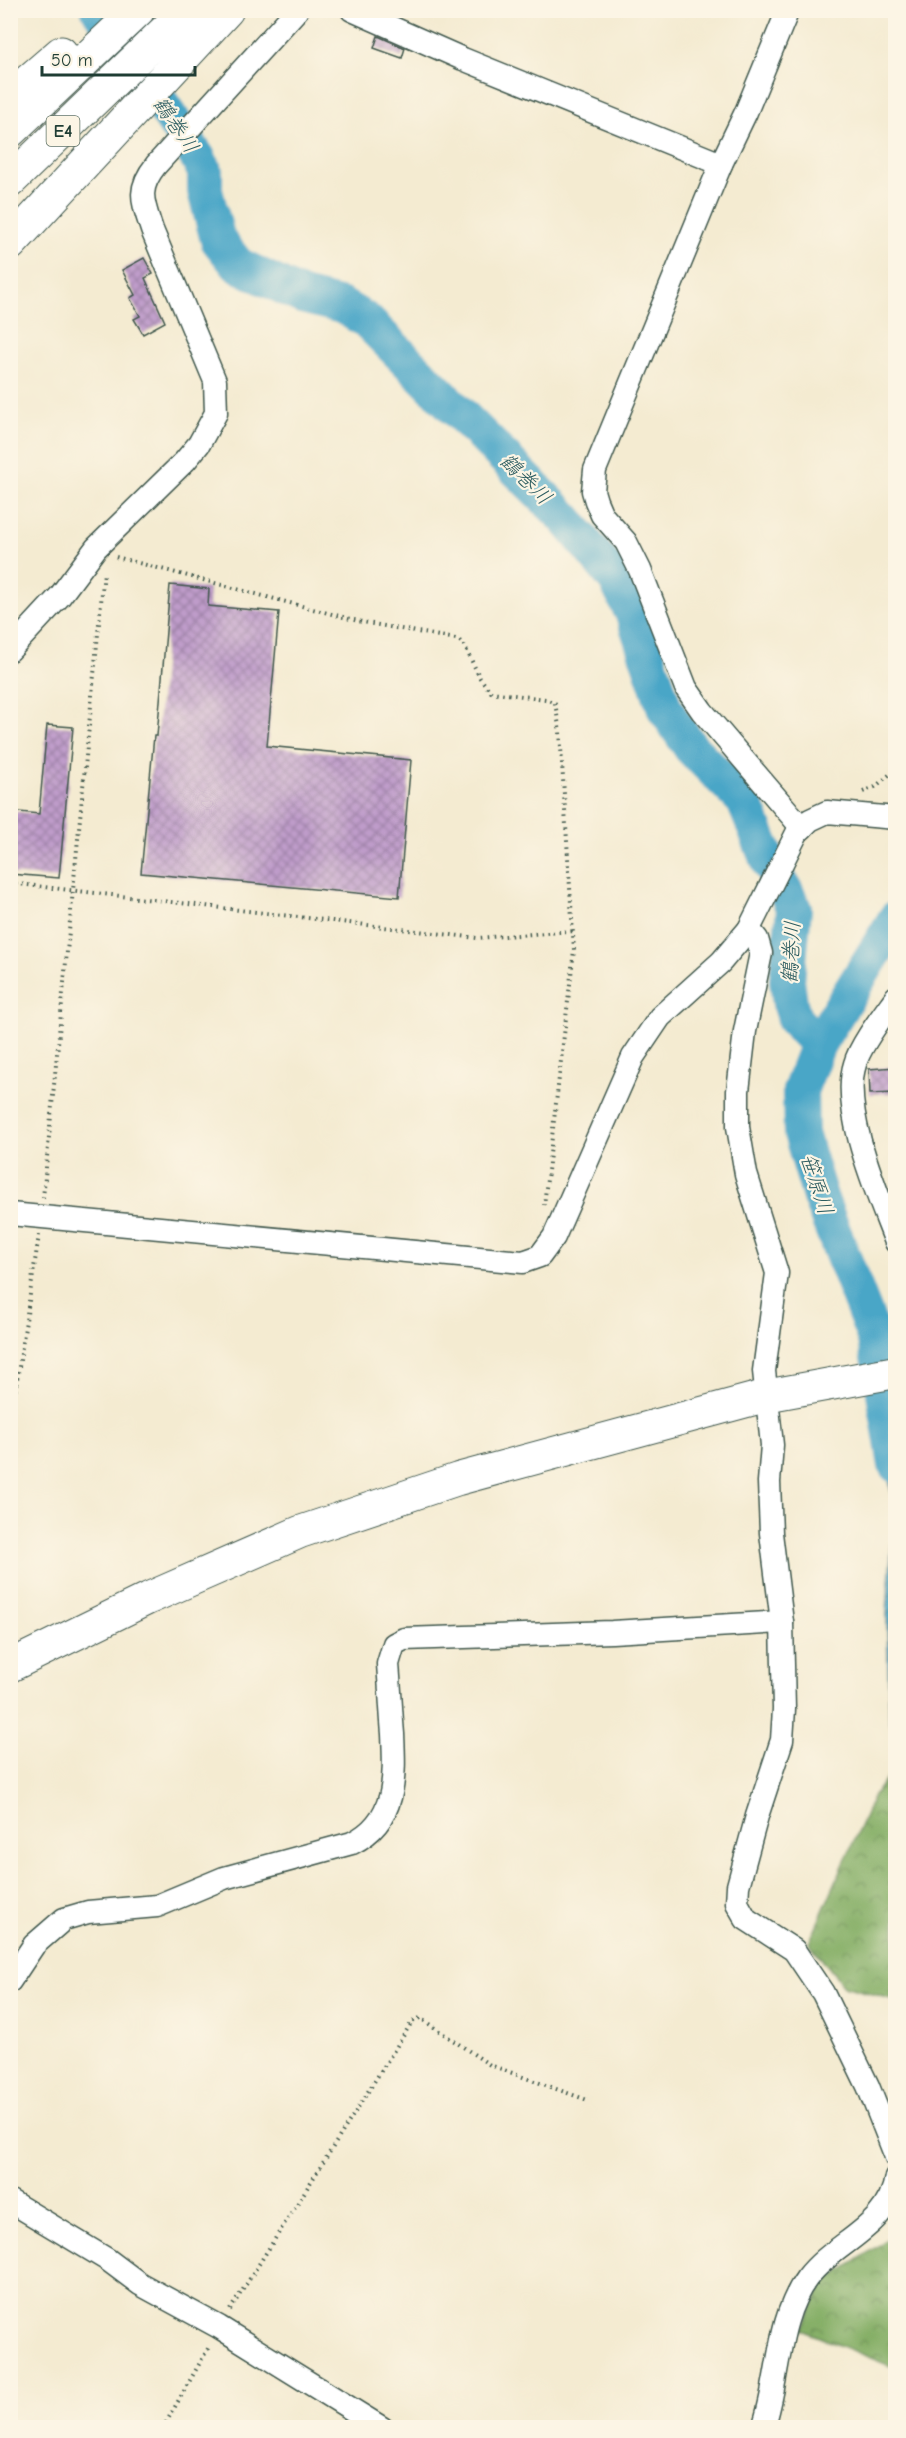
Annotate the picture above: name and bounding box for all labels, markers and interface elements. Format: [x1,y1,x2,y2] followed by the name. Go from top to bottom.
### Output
[42,39,195,77] scale bar
[51,50,93,71] text: 50 m
[148,92,204,158] water label: 鶴巻川
[46,116,80,146] road number: E4
[495,448,557,510] water label: 鶴巻川
[777,920,805,984] water label: 鶴巻川
[796,1150,838,1218] water label: 笹原川

